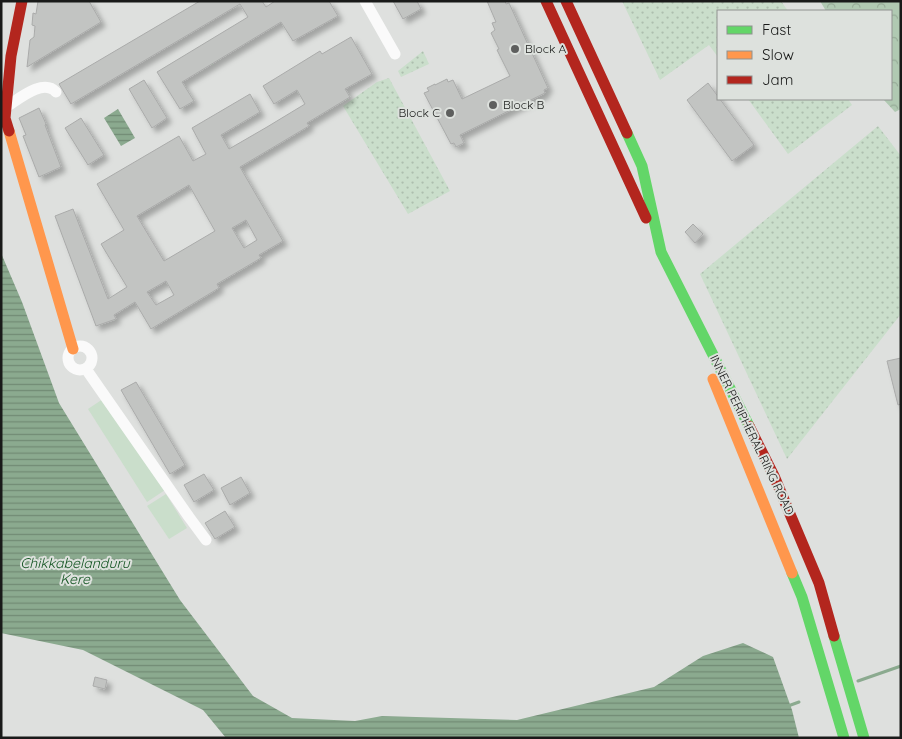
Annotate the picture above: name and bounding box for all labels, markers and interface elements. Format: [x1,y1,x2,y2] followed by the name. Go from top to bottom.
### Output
[717,10,892,100] legend
[762,20,791,39] text: Fast
[525,41,567,56] place label: Block A
[509,43,521,55] marker: Block A
[762,45,794,64] text: Slow
[762,70,793,89] text: Jam
[503,97,545,112] place label: Block B
[487,99,499,111] marker: Block B
[399,105,440,120] place label: Block C
[444,107,456,119] marker: Block C
[707,352,798,518] street label: INNER PERIPHERAL RING ROAD
[20,554,131,588] water label: Chikkabelanduru Kere

